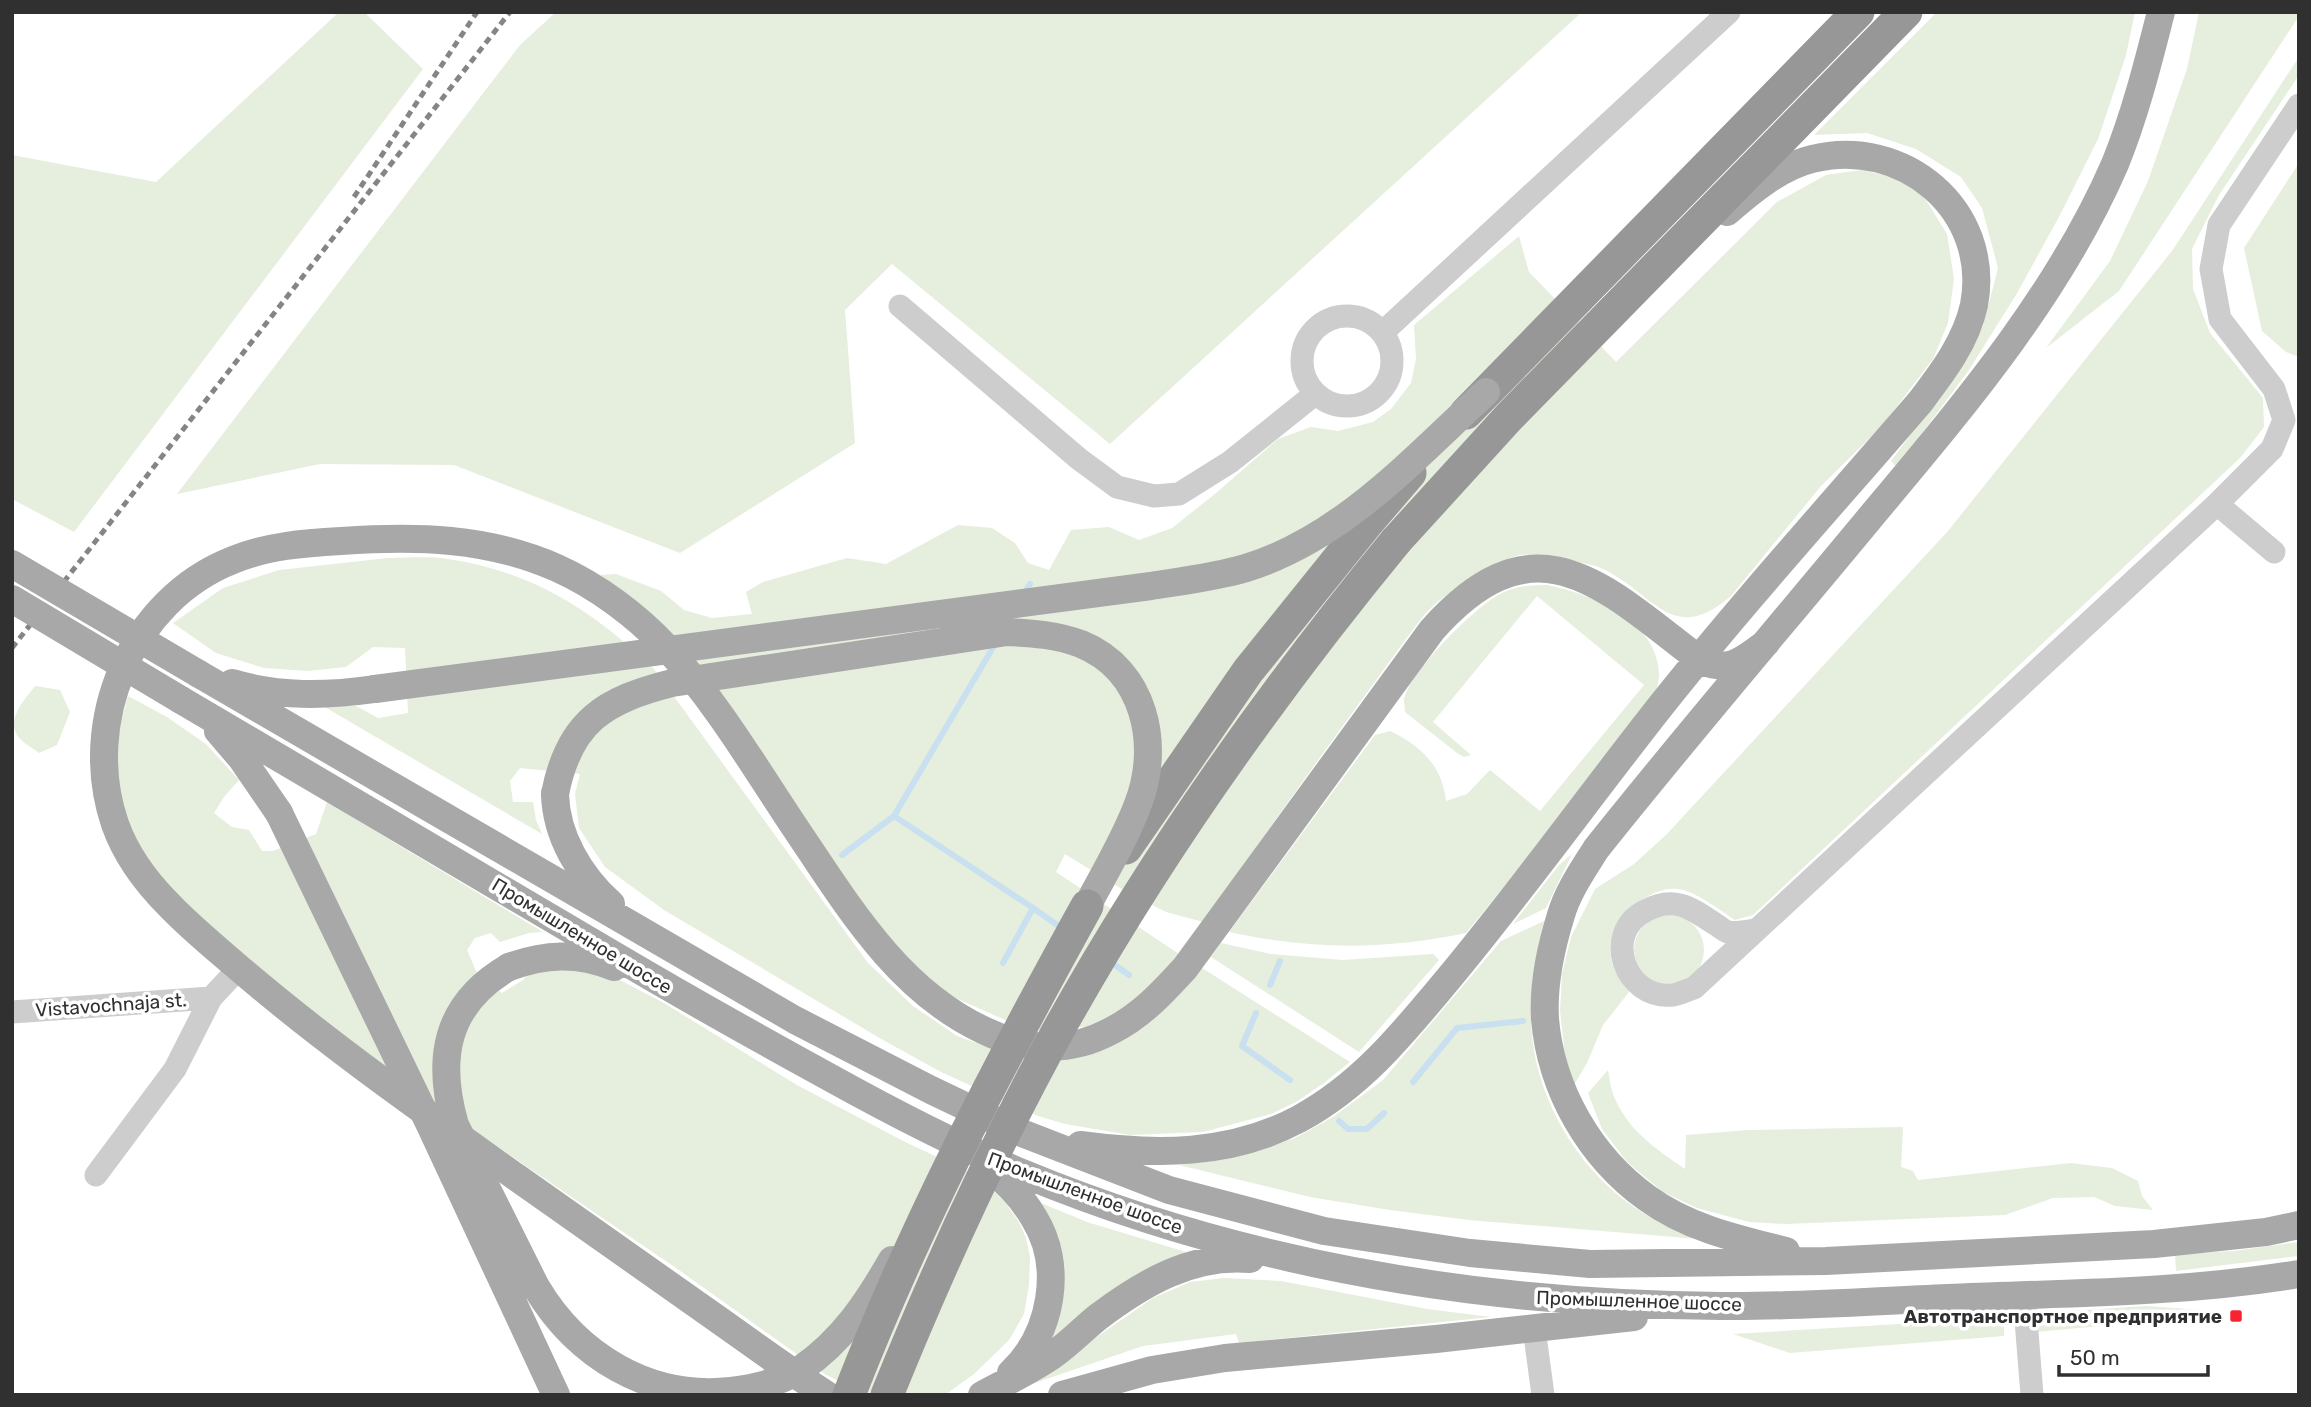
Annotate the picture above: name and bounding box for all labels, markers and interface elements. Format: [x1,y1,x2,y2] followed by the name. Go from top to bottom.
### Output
[488,873,676,999] street label: Промышленное шоссе
[35,988,187,1022] street label: Vistavochnaja st.
[984,1147,1186,1239] street label: Промышленное шоссе
[1536,1286,1742,1316] street label: Промышленное шоссе
[1904,1305,2222,1328] place label: Автотранспортное предприятие
[2228,1308,2244,1324] marker: Автотранспортное предприятие
[2059,1334,2208,1378] scale bar
[2070,1345,2120,1370] text: 50 m

